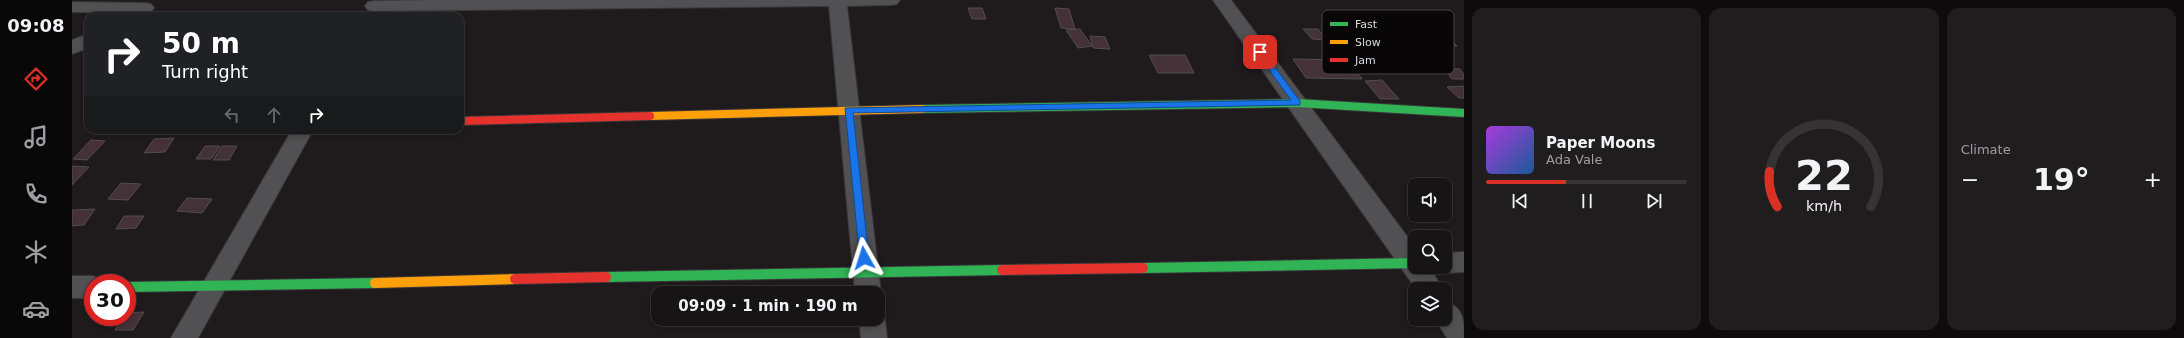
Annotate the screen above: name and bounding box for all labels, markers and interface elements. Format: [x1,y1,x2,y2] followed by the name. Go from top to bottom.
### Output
[1322,10,1454,74] legend
[7,15,65,36] text: 09:08
[1355,18,1378,31] text: Fast
[162,27,240,60] text: 50 m
[96,28,148,80] icon: right
[1243,35,1277,69] pin
[1355,36,1381,49] text: Slow
[1249,41,1271,63] icon: arrive
[1354,54,1376,67] text: Jam
[162,61,248,82] text: Turn right
[22,65,50,93] icon: directions
[221,104,243,126] icon: left
[263,104,285,126] icon: ahead
[305,104,327,126] icon: right
[22,123,50,151] icon: music
[1546,134,1655,152] text: Paper Moons
[1961,142,2011,157] text: Climate
[1795,151,1853,200] text: 22
[1546,152,1602,167] text: Ada Vale
[2033,162,2090,197] text: 19°
[1961,167,1979,192] text: −
[2144,167,2162,192] text: +
[1408,178,1452,326] map controls
[1408,178,1452,222] button: sound
[22,180,50,208] icon: phone
[1509,190,1531,212] icon: previous
[1576,190,1598,212] icon: pause
[1643,190,1665,212] icon: next
[1806,198,1842,214] text: km/h
[1408,230,1452,274] button: search
[843,237,885,279] position arrow
[22,238,50,266] icon: climate
[84,274,136,326] speed limit sign: 30
[1408,282,1452,326] button: layers
[22,295,50,323] icon: car
[678,297,858,315] text: 09:09 · 1 min · 190 m

